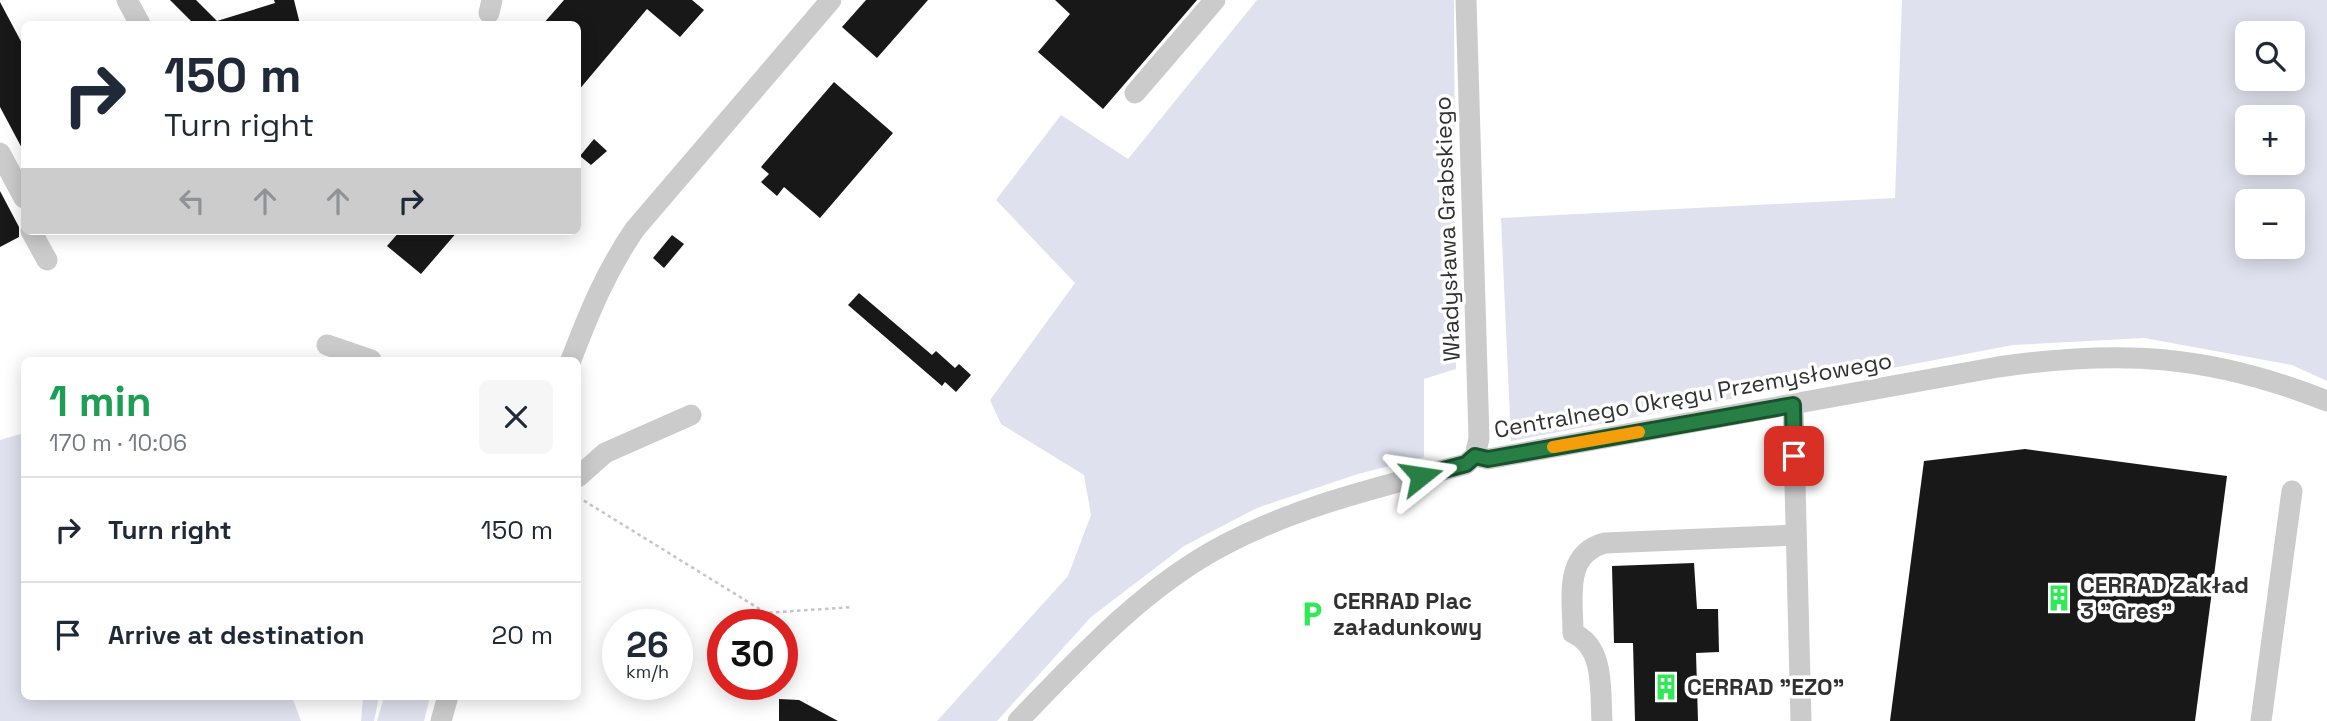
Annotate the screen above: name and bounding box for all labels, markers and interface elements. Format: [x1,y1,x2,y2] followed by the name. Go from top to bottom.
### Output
[2235,21,2305,259] map controls
[2235,21,2305,91] button: search
[164,44,302,106] text: 150 m
[49,49,140,140] icon: right
[1427,96,1467,362] street label: Władysława Grabskiego
[164,105,314,145] text: Turn right
[2235,105,2305,175] button: +
[173,182,211,220] icon: left
[246,182,284,220] icon: ahead
[319,182,357,220] icon: ahead
[392,182,430,220] icon: right
[2235,189,2305,259] button: −
[1492,345,1894,445] street label: Centralnego Okręgu Przemysłowego
[49,375,152,428] text: 1 min
[479,380,553,454] button: close
[1764,426,1824,486] pin
[49,428,187,458] text: 170 m · 10:06
[1775,437,1813,475] icon: arrive
[1384,439,1458,513] position arrow
[49,511,87,549] icon: right
[108,513,232,547] text: Turn right
[481,513,553,547] text: 150 m
[2080,570,2249,626] place label: CERRAD Zakład 3 "Gres"
[2044,583,2074,613] building icon: CERRAD Zakład 3 "Gres"
[1333,586,1482,642] place label: CERRAD Plac załadunkowy
[1297,599,1327,629] parking icon: CERRAD Plac załadunkowy
[707,609,798,700] speed limit sign: 30
[49,616,87,654] icon: arrive
[108,618,365,652] text: Arrive at destination
[492,618,553,652] text: 20 m
[626,623,669,667] text: 26
[626,660,669,683] text: km/h
[1651,672,1681,702] building icon: CERRAD "EZO"
[1687,672,1844,702] place label: CERRAD "EZO"

